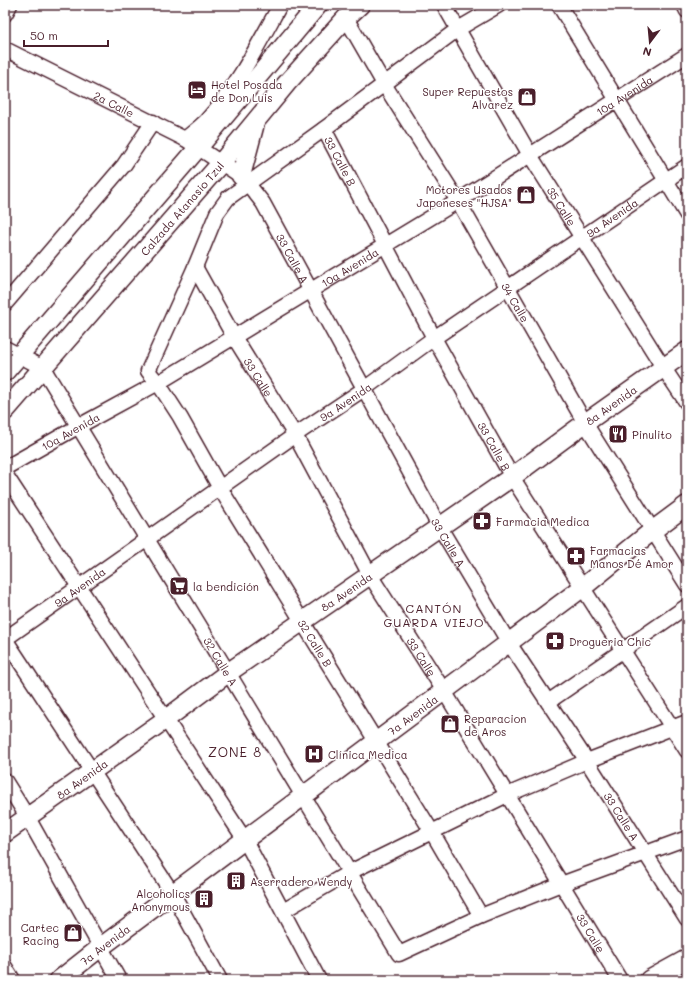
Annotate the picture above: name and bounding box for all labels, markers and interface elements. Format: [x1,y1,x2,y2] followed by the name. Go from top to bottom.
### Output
[24,22,108,48] scale bar
[630,22,670,62] north arrow
[30,27,58,43] text: 50 m
[641,44,653,60] text: N
[593,71,656,119] street label: 10a Avenida
[211,77,283,105] place label: Hotel Posada de Don Luis
[186,79,208,101] hotel icon: Hotel Posada de Don Luis
[423,84,513,112] place label: Super Repuestos Alvarez
[516,86,538,108] shop icon: Super Repuestos Alvarez
[91,87,137,120] street label: 2a Calle
[322,134,360,188] street label: 33 Calle B
[137,158,227,258] street label: Calzada Atanasio Tzul
[416,182,512,210] place label: Motores Usados Japoneses "HJSA"
[515,184,537,206] shop icon: Motores Usados Japoneses "HJSA"
[544,184,580,228] street label: 35 Calle
[583,194,641,240] street label: 9a Avenida
[273,231,313,286] street label: 33 Calle A
[318,244,381,290] street label: 10a Avenida
[498,279,533,325] street label: 34 Calle
[241,354,277,399] street label: 33 Calle
[316,379,374,424] street label: 9a Avenida
[582,381,640,428] street label: 8a Avenida
[38,409,102,453] street label: 10a Avenida
[475,419,514,473] street label: 33 Calle B
[607,423,629,445] restaurant icon: Pinulito
[632,427,672,442] place label: Pinulito
[471,510,493,532] pharmacy icon: Farmacia Medica
[496,514,590,529] place label: Farmacia Medica
[428,515,469,570] street label: 33 Calle A
[590,543,673,571] place label: Farmacias Manos Dé Amor
[565,545,587,567] pharmacy icon: Farmacias Manos Dé Amor
[51,563,108,610] street label: 9a Avenida
[317,568,375,614] street label: 8a Avenida
[168,575,190,597] supermarket icon: la bendición
[193,579,259,594] place label: la bendición
[383,600,485,630] district label: CANTÓN GUARDA VIEJO
[294,616,336,670] street label: 32 Calle B
[544,630,566,652] pharmacy icon: Drogueria Chic
[201,634,242,688] street label: 32 Calle A
[404,634,440,679] street label: 33 Calle
[569,634,651,649] place label: Drogueria Chic
[384,691,441,738] street label: 7a Avenida
[464,711,526,739] place label: Reparacion de Aros
[439,713,461,735] shop icon: Reparacion de Aros
[208,743,262,760] district label: ZONE 8
[303,743,325,765] hospital icon: Clínica Medica
[328,747,408,762] place label: Clínica Medica
[53,755,110,802] street label: 8a Avenida
[601,789,643,843] street label: 33 Calle A
[225,870,247,892] building icon: Aserradero Wendy
[250,874,353,889] place label: Aserradero Wendy
[131,886,190,914] place label: Alcoholics Anonymous
[193,888,215,910] building icon: Alcoholics Anonymous
[573,910,609,955] street label: 33 Calle
[21,920,59,948] place label: Cartec Racing
[77,921,133,968] street label: 7a Avenida
[62,922,84,944] shop icon: Cartec Racing

